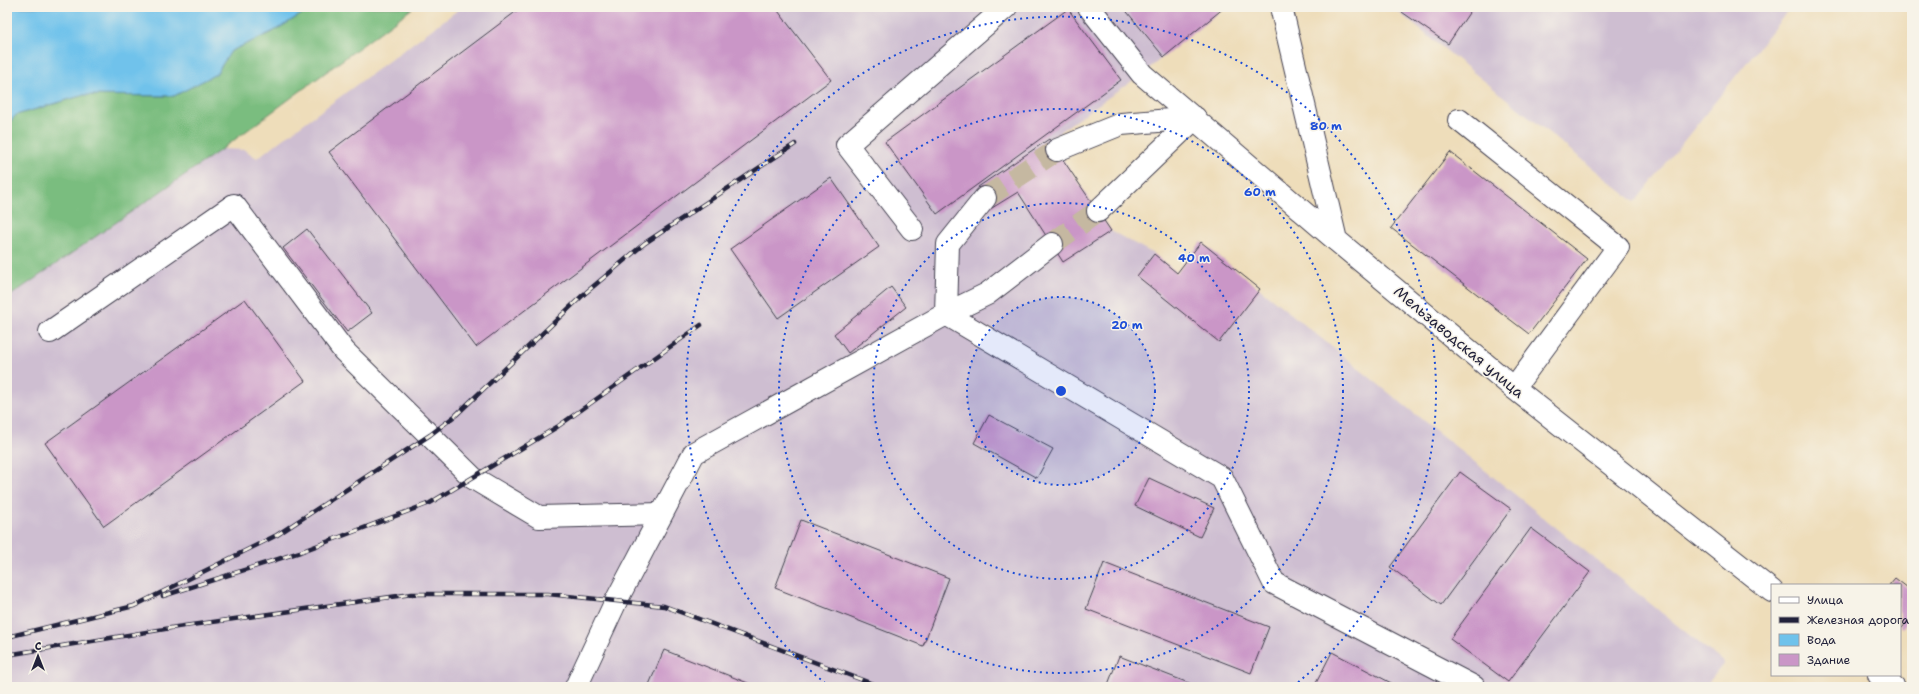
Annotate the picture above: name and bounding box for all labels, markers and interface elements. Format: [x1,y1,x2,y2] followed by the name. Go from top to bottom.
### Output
[1310,118,1342,134] text: 80 m
[1244,184,1276,200] text: 60 m
[1178,250,1210,266] text: 40 m
[1390,282,1529,403] street label: Мельзаводская улица
[1111,317,1143,333] text: 20 m
[1054,384,1068,398] centre of rings
[1771,584,1901,676] legend
[1807,592,1844,608] text: Улица
[1807,612,1910,628] text: Железная дорога
[1807,632,1836,648] text: Вода
[18,636,58,676] north arrow
[35,639,42,654] text: С
[1807,652,1851,668] text: Здание

